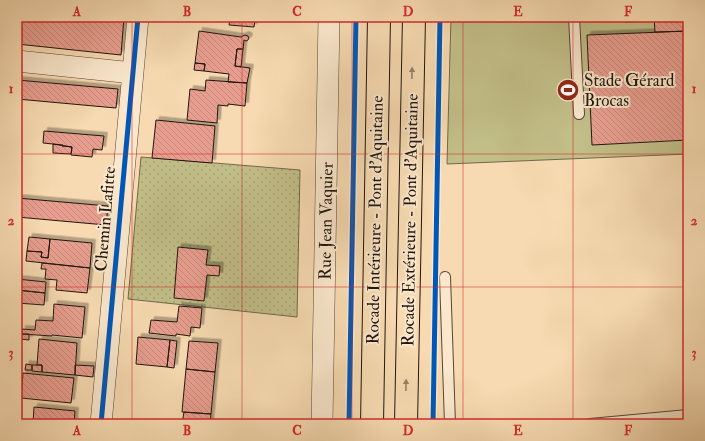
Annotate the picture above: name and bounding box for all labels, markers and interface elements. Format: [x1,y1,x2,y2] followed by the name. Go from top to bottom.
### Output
[72,4,82,20] text: A
[183,4,191,20] text: B
[292,4,302,20] text: C
[403,4,414,20] text: D
[513,4,523,20] text: E
[624,4,633,20] text: F
[409,67,416,79] one-way arrow
[584,70,675,111] place label: Stade Gérard Brocas
[555,77,581,103] sports icon: Stade Gérard Brocas
[9,81,14,97] text: 1
[692,81,697,97] text: 1
[397,93,423,347] street label: Rocade Extérieure - Pont d'Aquitaine
[362,95,388,345] street label: Rocade Intérieure - Pont d'Aquitaine
[314,161,339,280] street label: Rue Jean Vaquier
[90,166,120,272] street label: Chemin Lafitte
[8,213,15,229] text: 2
[691,213,698,229] text: 2
[9,345,14,361] text: 3
[692,345,697,361] text: 3
[403,379,410,391] one-way arrow
[72,423,82,439] text: A
[183,423,191,439] text: B
[292,423,302,439] text: C
[403,423,414,439] text: D
[513,423,523,439] text: E
[624,423,633,439] text: F

